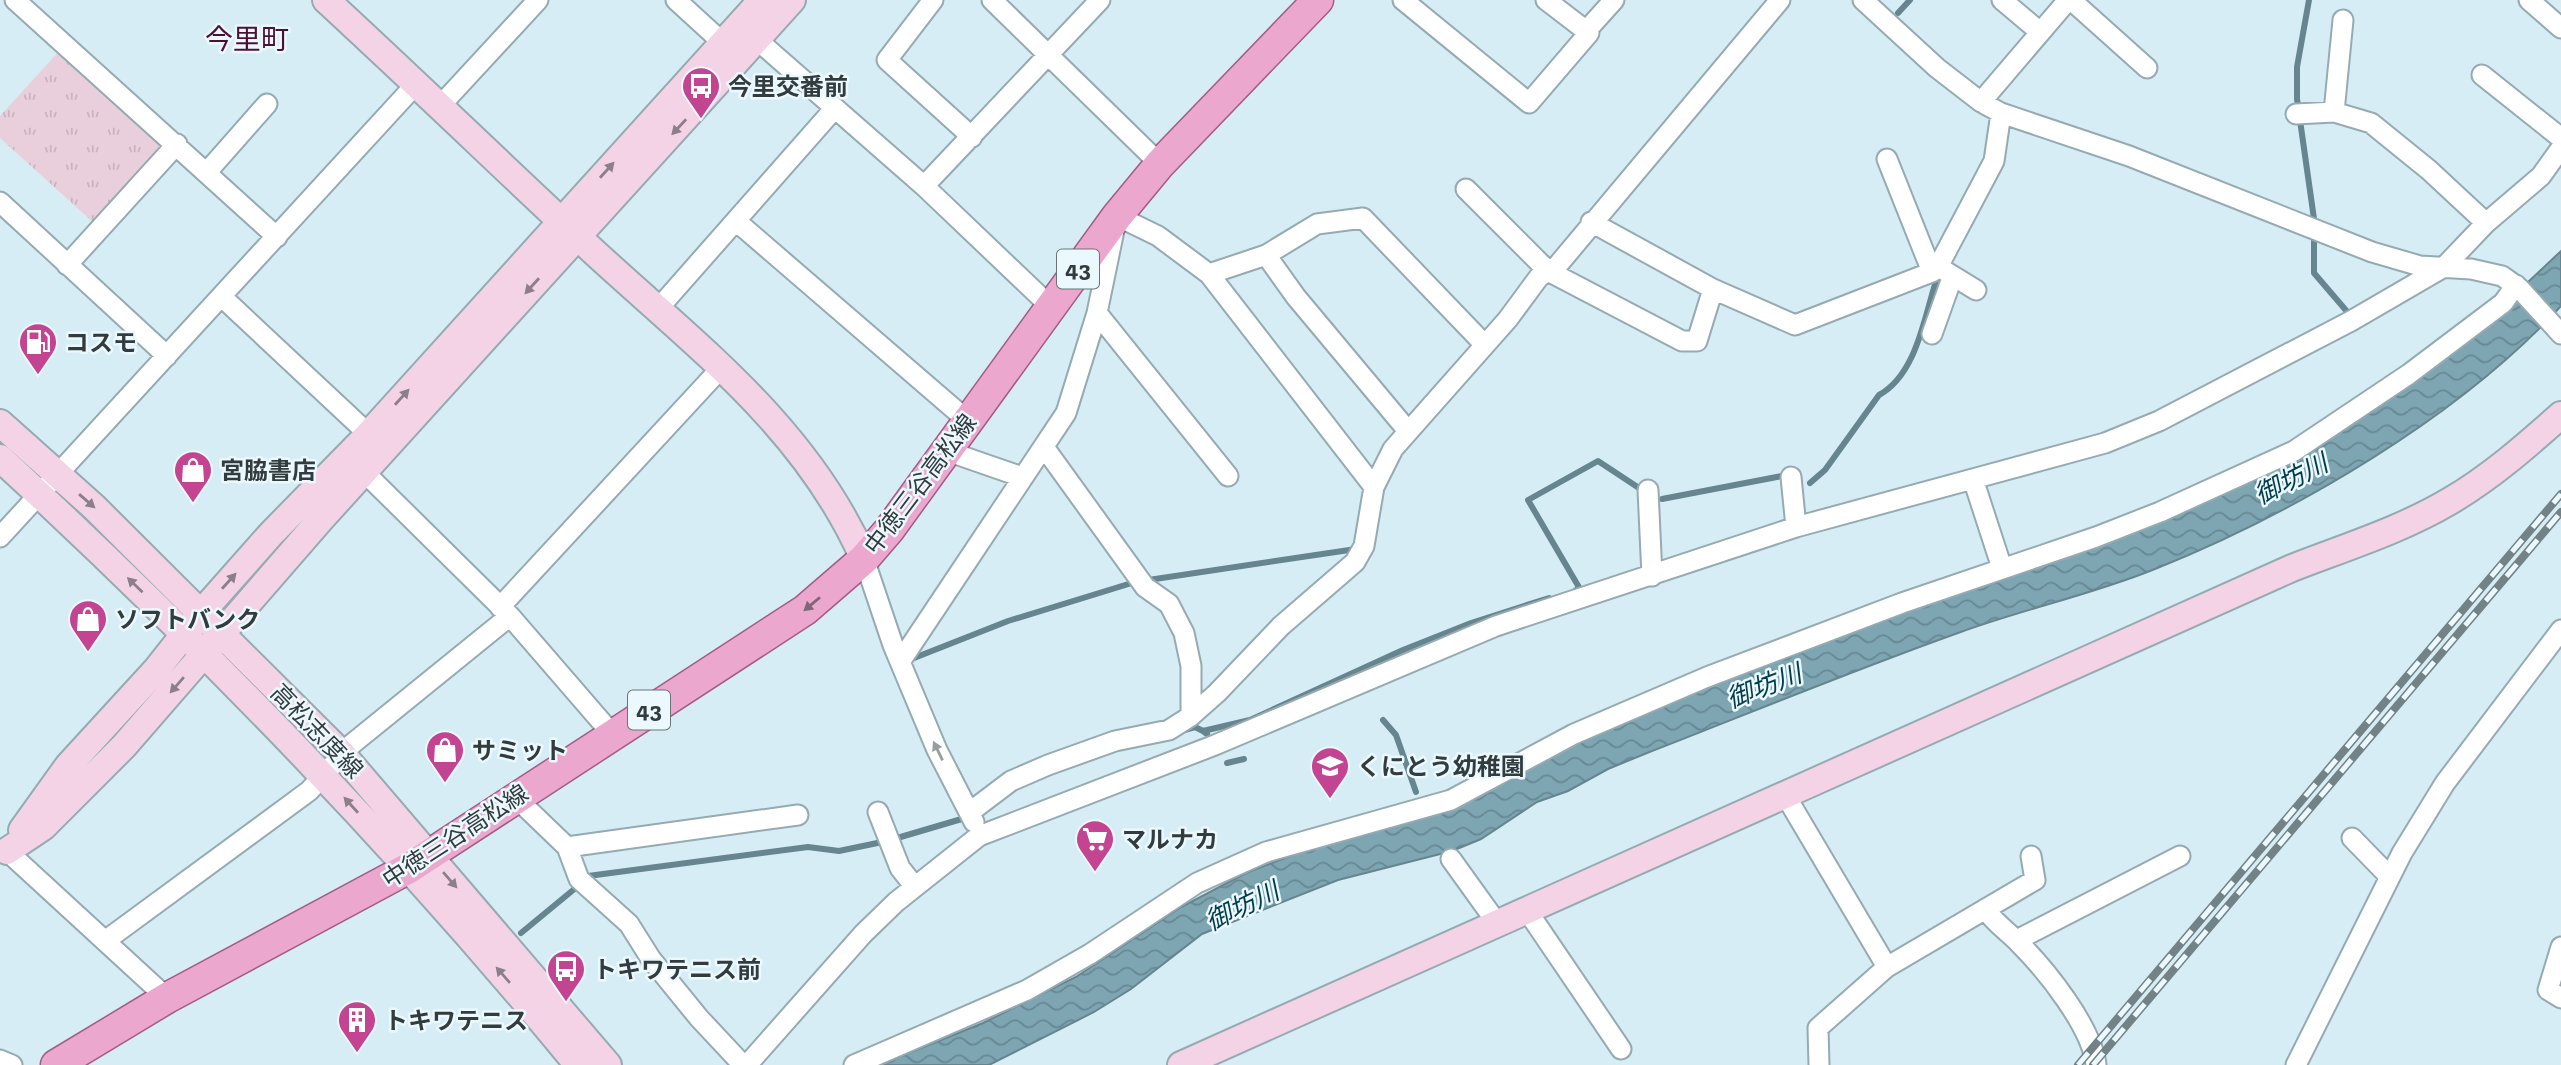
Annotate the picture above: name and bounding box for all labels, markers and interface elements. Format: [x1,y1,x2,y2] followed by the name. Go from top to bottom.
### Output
[205,23,289,56] district label: 今里町
[680,65,722,120] bus stop icon: 今里交番前
[728,72,848,101] place label: 今里交番前
[671,118,687,135] one-way arrow
[599,161,615,179] one-way arrow
[1057,250,1099,288] road number: 43
[524,277,540,295] one-way arrow
[17,321,59,376] fuel station icon: コスモ
[65,328,137,357] place label: コスモ
[394,389,410,406] one-way arrow
[858,408,982,560] street label: 中徳三谷高松線
[2249,446,2336,511] water label: 御坊川
[172,449,214,504] shop icon: 宮脇書店
[220,456,316,485] place label: 宮脇書店
[78,493,96,509] one-way arrow
[221,572,237,589] one-way arrow
[127,577,144,593] one-way arrow
[804,596,821,611] one-way arrow
[67,598,109,653] shop icon: ソフトバンク
[115,605,260,634] place label: ソフトバンク
[1722,656,1809,715] water label: 御坊川
[169,676,185,694] one-way arrow
[265,678,369,784] street label: 高松志度線
[628,690,670,730] road number: 43
[424,729,466,784] shop icon: サミット
[472,736,568,765] place label: サミット
[932,741,944,761] one-way arrow
[1309,745,1351,800] school or university icon: くにとう幼稚園
[1357,752,1525,781] place label: くにとう幼稚園
[377,778,533,894] street label: 中徳三谷高松線
[344,797,360,814] one-way arrow
[1074,818,1116,873] supermarket icon: マルナカ
[1122,825,1218,854] place label: マルナカ
[442,871,457,888] one-way arrow
[1200,873,1287,937] water label: 御坊川
[545,948,587,1003] bus stop icon: トキワテニス前
[593,955,761,984] place label: トキワテニス前
[496,967,511,984] one-way arrow
[336,999,378,1054] building icon: トキワテニス
[384,1006,528,1035] place label: トキワテニス

